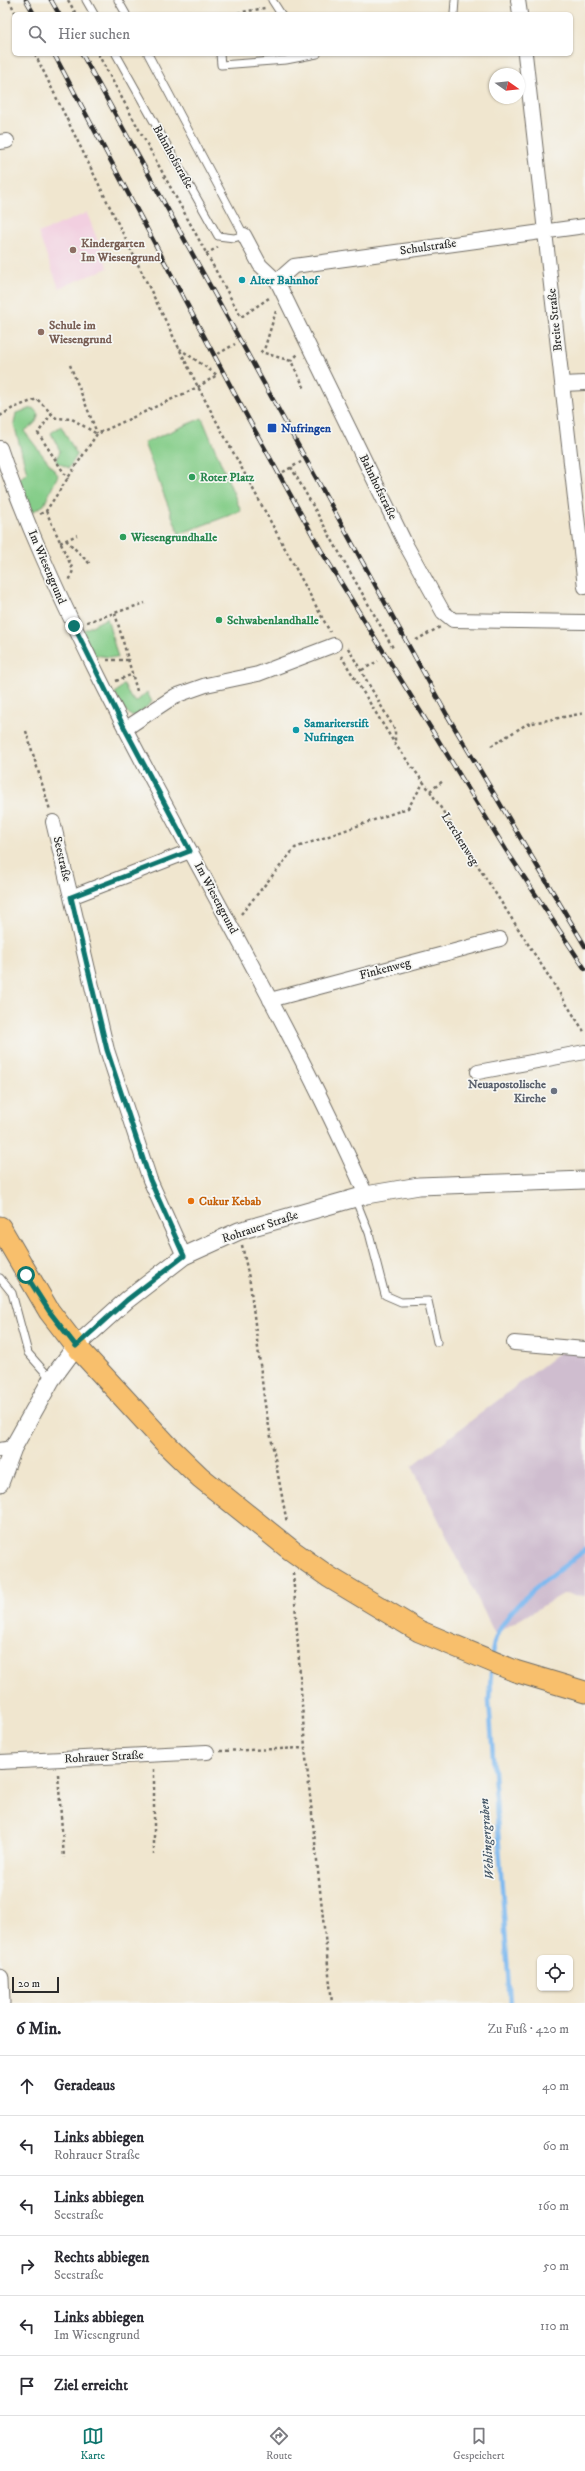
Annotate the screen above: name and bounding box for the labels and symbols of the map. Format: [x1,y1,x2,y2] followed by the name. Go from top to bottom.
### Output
[489,68,525,104] north arrow
[149,122,197,192] street label: Bahnhofstraße
[81,236,161,265] place label: Kindergarten Im Wiesengrund
[399,236,457,258] street label: Schulstraße
[68,245,78,255] marker: Kindergarten Im Wiesengrund
[249,273,320,288] place label: Alter Bahnhof
[237,275,247,285] marker: Alter Bahnhof
[544,288,566,352] street label: Breite Straße
[48,318,113,347] place label: Schule im Wiesengrund
[36,327,46,337] marker: Schule im Wiesengrund
[281,421,332,436] place label: Nufringen
[266,422,278,434] marker: Nufringen
[356,452,400,522] street label: Bahnhofstraße
[200,470,255,485] place label: Roter Platz
[187,472,197,482] marker: Roter Platz
[25,528,69,606] street label: Im Wiesengrund
[130,530,217,545] place label: Wiesengrundhalle
[118,532,128,542] marker: Wiesengrundhalle
[227,613,319,628] place label: Schwabenlandhalle
[214,615,224,625] marker: Schwabenlandhalle
[65,617,83,635] route end
[304,716,369,745] place label: Samariterstift Nufringen
[291,725,301,735] marker: Samariterstift Nufringen
[438,810,482,868] street label: Lerchenweg
[50,835,74,883] street label: Seestraße
[191,860,241,936] street label: Im Wiesengrund
[358,955,412,983] street label: Finkenweg
[468,1077,546,1106] place label: Neuapostolische Kirche
[549,1086,559,1096] marker: Neuapostolische Kirche
[199,1194,261,1209] place label: Cukur Kebab
[186,1196,196,1206] marker: Cukur Kebab
[220,1208,300,1246] street label: Rohrauer Straße
[17,1266,35,1284] route start
[64,1747,144,1767] street label: Rohrauer Straße
[476,1797,498,1880] water label: Wehlingergraben
[12,1975,59,1994] scale bar

